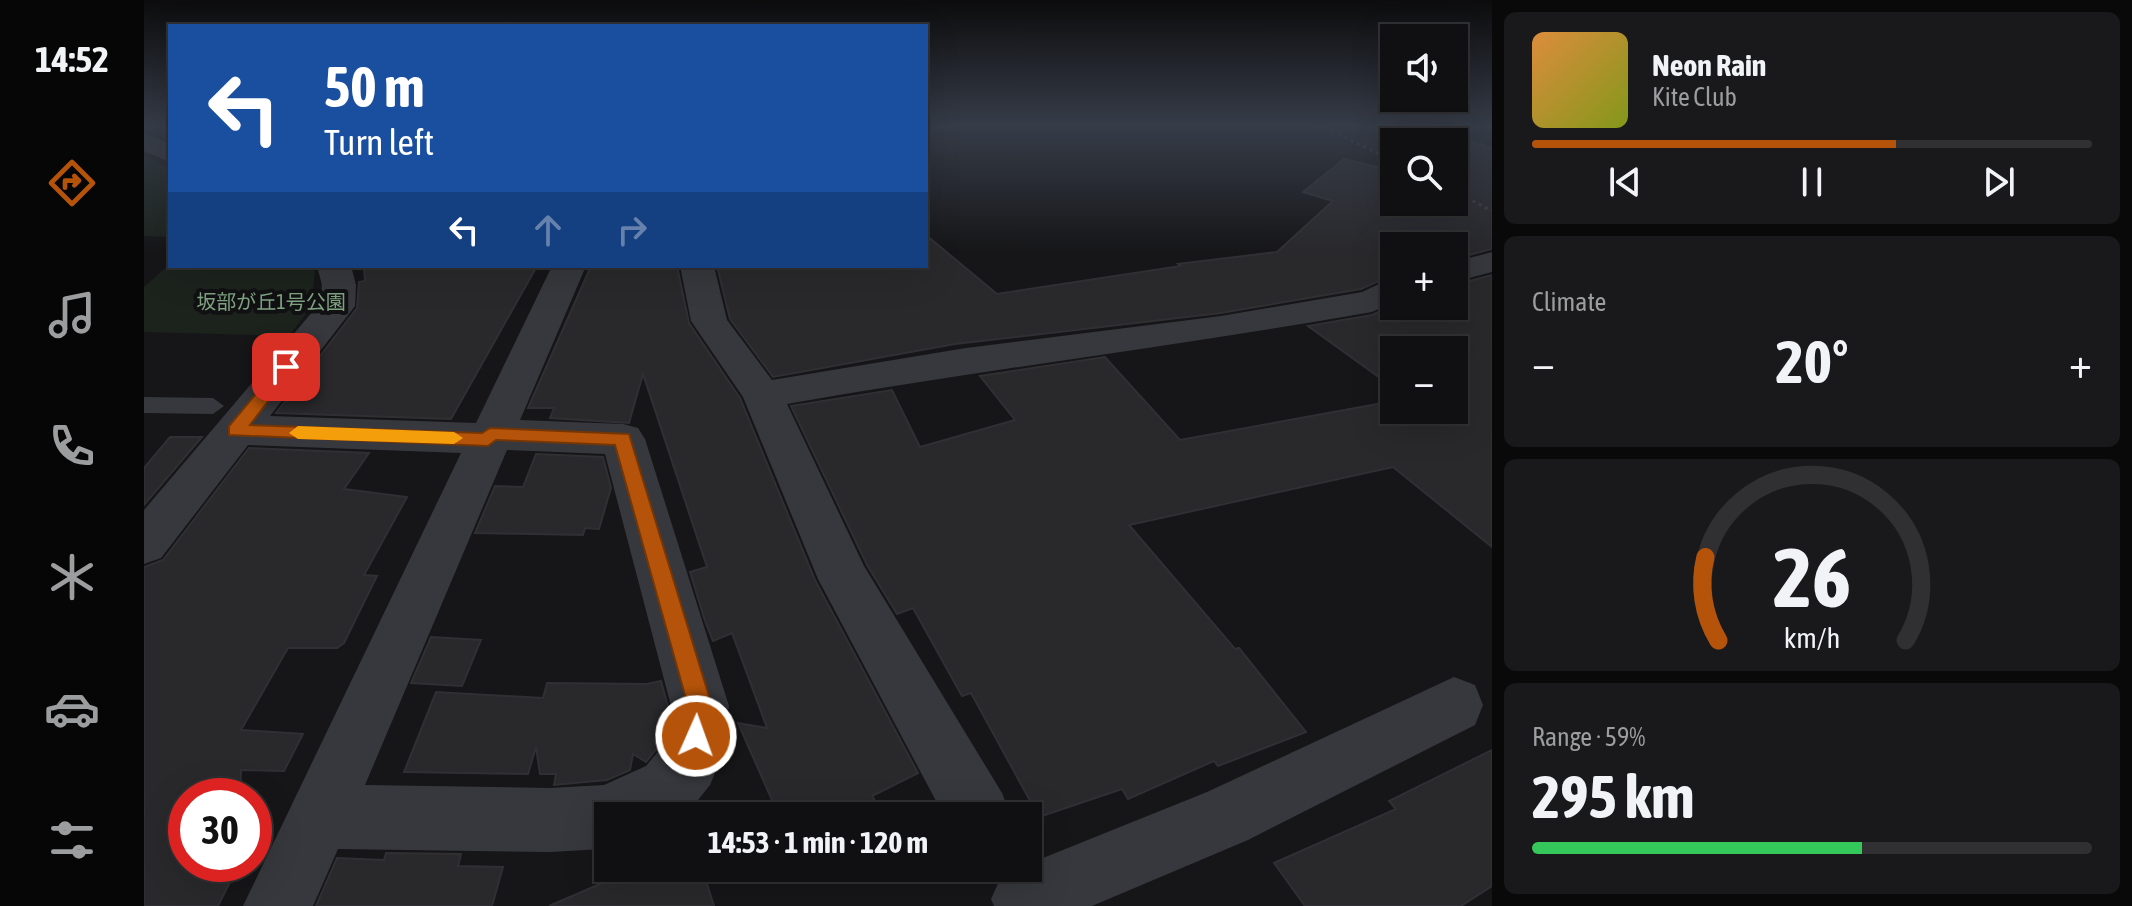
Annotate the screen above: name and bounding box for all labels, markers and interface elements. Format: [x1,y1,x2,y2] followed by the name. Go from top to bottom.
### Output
[1380,24,1468,424] map controls
[1380,24,1468,112] button: sound
[35,38,109,80] text: 14:52
[1652,48,1766,82] text: Neon Rain
[324,55,425,119] text: 50 m
[192,56,296,160] icon: left
[1652,82,1737,112] text: Kite Club
[324,121,434,163] text: Turn left
[1380,128,1468,216] button: search
[44,155,100,211] icon: directions
[1603,160,1647,204] icon: previous
[1790,160,1834,204] icon: pause
[1977,160,2021,204] icon: next
[442,208,486,252] icon: left
[526,208,570,252] icon: ahead
[610,208,654,252] icon: right
[1380,232,1468,320] button: +
[44,287,100,343] icon: music
[1532,287,1606,317] text: Climate
[196,290,346,313] park label: 坂部が丘1号公園
[1776,327,1848,396] text: 20°
[252,333,320,401] pin
[1380,336,1468,424] button: −
[1532,337,1555,387] text: −
[2069,337,2092,387] text: +
[264,345,308,389] icon: arrive
[44,418,100,474] icon: phone
[1773,528,1851,624] text: 26
[44,549,100,605] icon: climate
[1784,621,1840,654] text: km/h
[44,681,100,737] icon: car
[654,694,738,778] position arrow
[1532,722,1645,752] text: Range · 59%
[1532,762,1694,831] text: 295 km
[168,778,272,882] speed limit sign: 30
[44,812,100,868] icon: filters
[708,825,928,859] text: 14:53 · 1 min · 120 m

